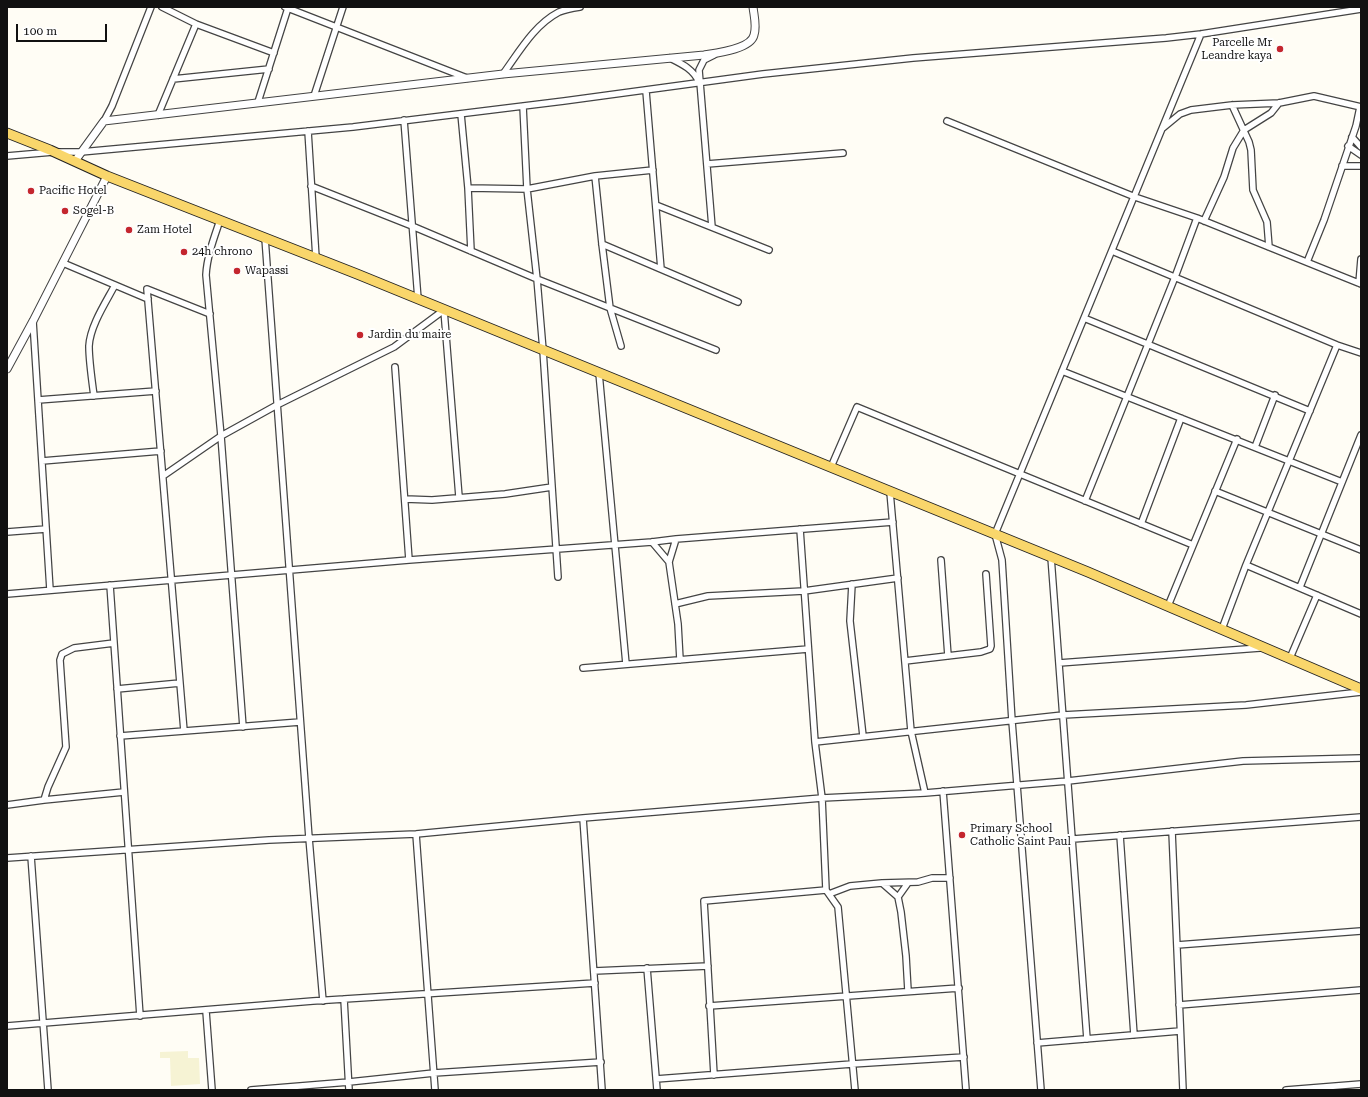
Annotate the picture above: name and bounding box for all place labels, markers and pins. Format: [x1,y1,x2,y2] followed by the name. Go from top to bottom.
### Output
[1201,36,1272,62] place label: Parcelle Mr Leandre kaya
[1275,44,1285,54] marker: Parcelle Mr Leandre kaya
[39,184,107,198] place label: Pacific Hotel
[26,186,36,196] marker: Pacific Hotel
[73,204,114,218] place label: Sogel-B
[60,206,70,216] marker: Sogel-B
[137,223,192,237] place label: Zam Hotel
[124,225,134,235] marker: Zam Hotel
[192,245,252,259] place label: 24h chrono
[179,247,189,257] marker: 24h chrono
[245,264,289,278] place label: Wapassi
[232,266,242,276] marker: Wapassi
[368,328,451,342] place label: Jardin du maire
[355,330,365,340] marker: Jardin du maire
[970,822,1071,848] place label: Primary School Catholic Saint Paul
[957,830,967,840] marker: Primary School Catholic Saint Paul

